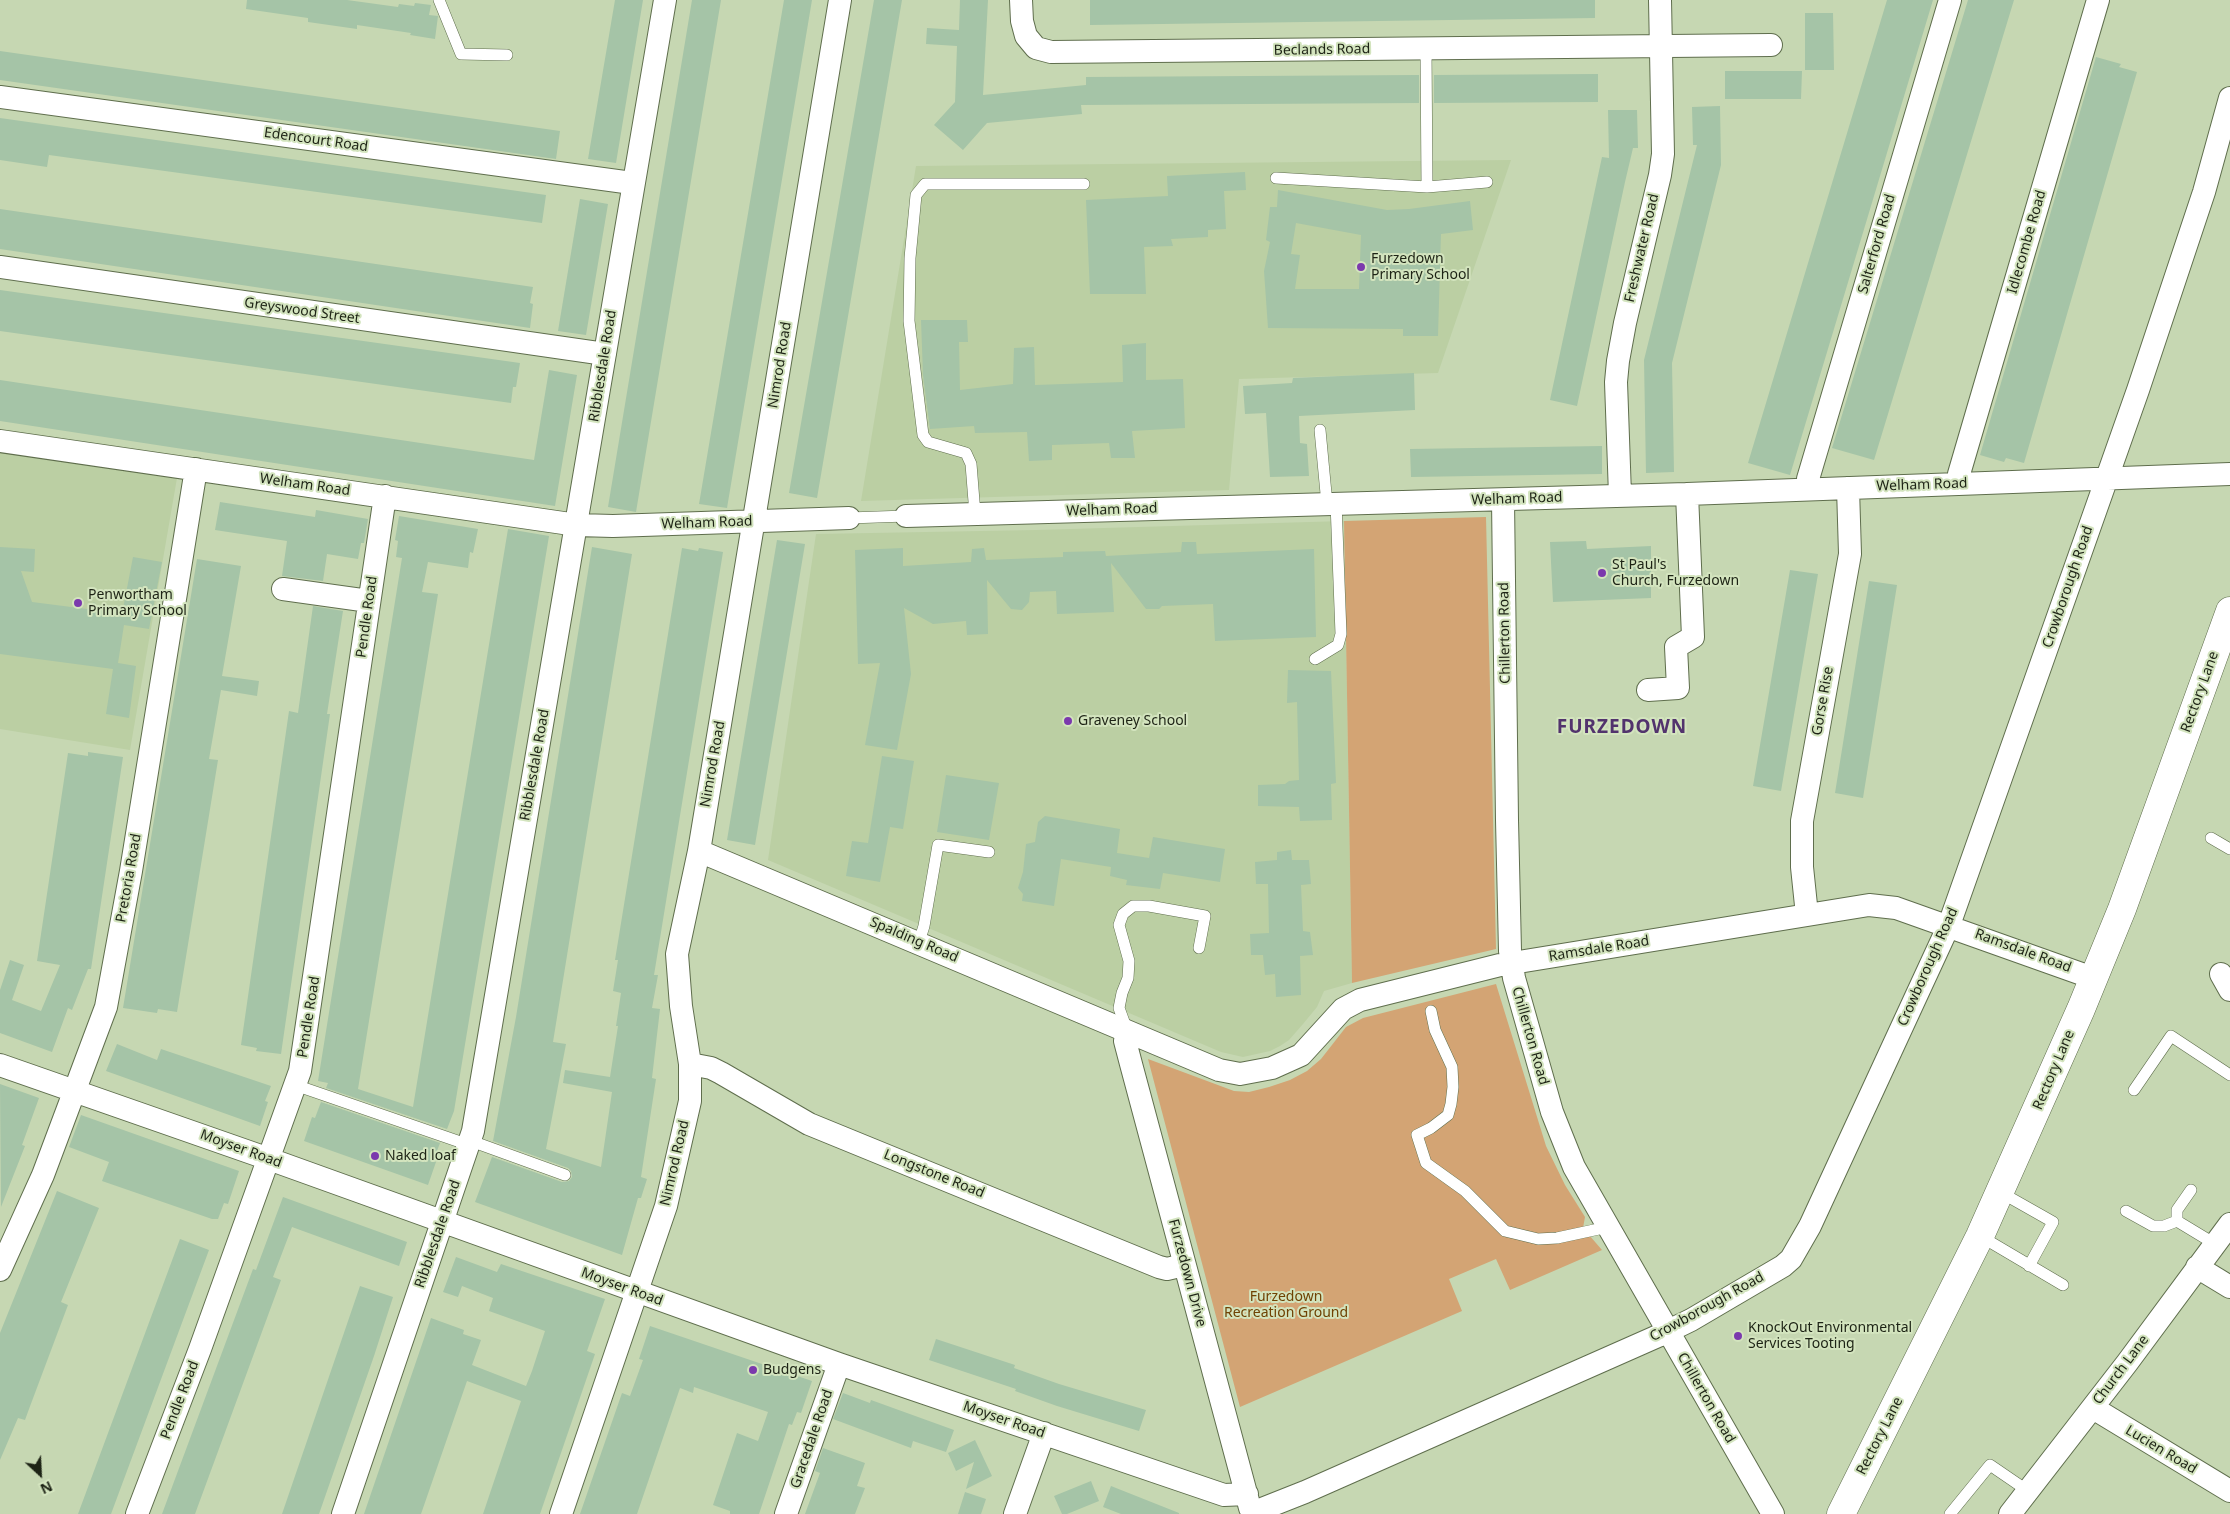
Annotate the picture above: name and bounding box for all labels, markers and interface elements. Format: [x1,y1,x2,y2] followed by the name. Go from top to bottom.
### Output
[1274,41,1370,59] street label: Beclands Road
[263,124,369,156] street label: Edencourt Road
[2004,188,2050,296] street label: Idlecombe Road
[1621,192,1663,304] street label: Freshwater Road
[1855,192,1899,296] street label: Salterford Road
[1371,251,1470,284] place label: Furzedown Primary School
[1355,261,1367,273] marker: Furzedown Primary School
[243,295,361,327] street label: Greyswood Street
[586,309,620,423] street label: Ribblesdale Road
[765,321,795,409] street label: Nimrod Road
[259,470,351,500] street label: Welham Road
[1876,475,1968,495] street label: Welham Road
[1471,489,1563,509] street label: Welham Road
[1066,500,1158,520] street label: Welham Road
[661,513,753,533] street label: Welham Road
[2039,524,2097,650] street label: Crowborough Road
[1612,557,1739,590] place label: St Paul's Church, Furzedown
[1596,567,1608,579] marker: St Paul's Church, Furzedown
[353,575,381,659] street label: Pendle Road
[1496,582,1514,684] street label: Chillerton Road
[88,587,187,620] place label: Penwortham Primary School
[72,597,84,609] marker: Penwortham Primary School
[2178,649,2222,735] street label: Rectory Lane
[1809,665,1837,737] street label: Gorse Rise
[517,708,553,822] street label: Ribblesdale Road
[1078,713,1187,729] place label: Graveney School
[1062,715,1074,727] marker: Graveney School
[1556,717,1688,739] district label: FURZEDOWN
[697,720,729,808] street label: Nimrod Road
[113,832,145,924] street label: Pretoria Road
[1894,905,1962,1029] street label: Crowborough Road
[867,914,961,966] street label: Spalding Road
[1972,926,2074,976] street label: Ramsdale Road
[1548,933,1650,965] street label: Ramsdale Road
[294,975,324,1059] street label: Pendle Road
[1508,985,1552,1087] street label: Chillerton Road
[2030,1028,2078,1112] street label: Rectory Lane
[657,1119,693,1207] street label: Nimrod Road
[198,1126,284,1172] street label: Moyser Road
[881,1146,987,1202] street label: Longstone Road
[385,1148,456,1164] place label: Naked loaf
[369,1150,381,1162] marker: Naked loaf
[412,1178,464,1290] street label: Ribblesdale Road
[1165,1217,1209,1329] street label: Furzedown Drive
[579,1264,665,1310] street label: Moyser Road
[1647,1269,1767,1345] street label: Crowborough Road
[1224,1289,1348,1321] park label: Furzedown Recreation Ground
[1748,1320,1912,1352] place label: KnockOut Environmental Services Tooting
[1732,1330,1744,1342] marker: KnockOut Environmental Services Tooting
[2089,1332,2153,1408] street label: Church Lane
[1673,1350,1739,1446] street label: Chillerton Road
[157,1359,203,1441] street label: Pendle Road
[763,1362,821,1378] place label: Budgens
[747,1364,759,1376] marker: Budgens
[787,1387,837,1491] street label: Gracedale Road
[1853,1394,1907,1478] street label: Rectory Lane
[961,1398,1047,1442] street label: Moyser Road
[2122,1422,2200,1478] street label: Lucien Road
[15,1449,65,1499] north arrow
[37,1477,56,1499] text: N

